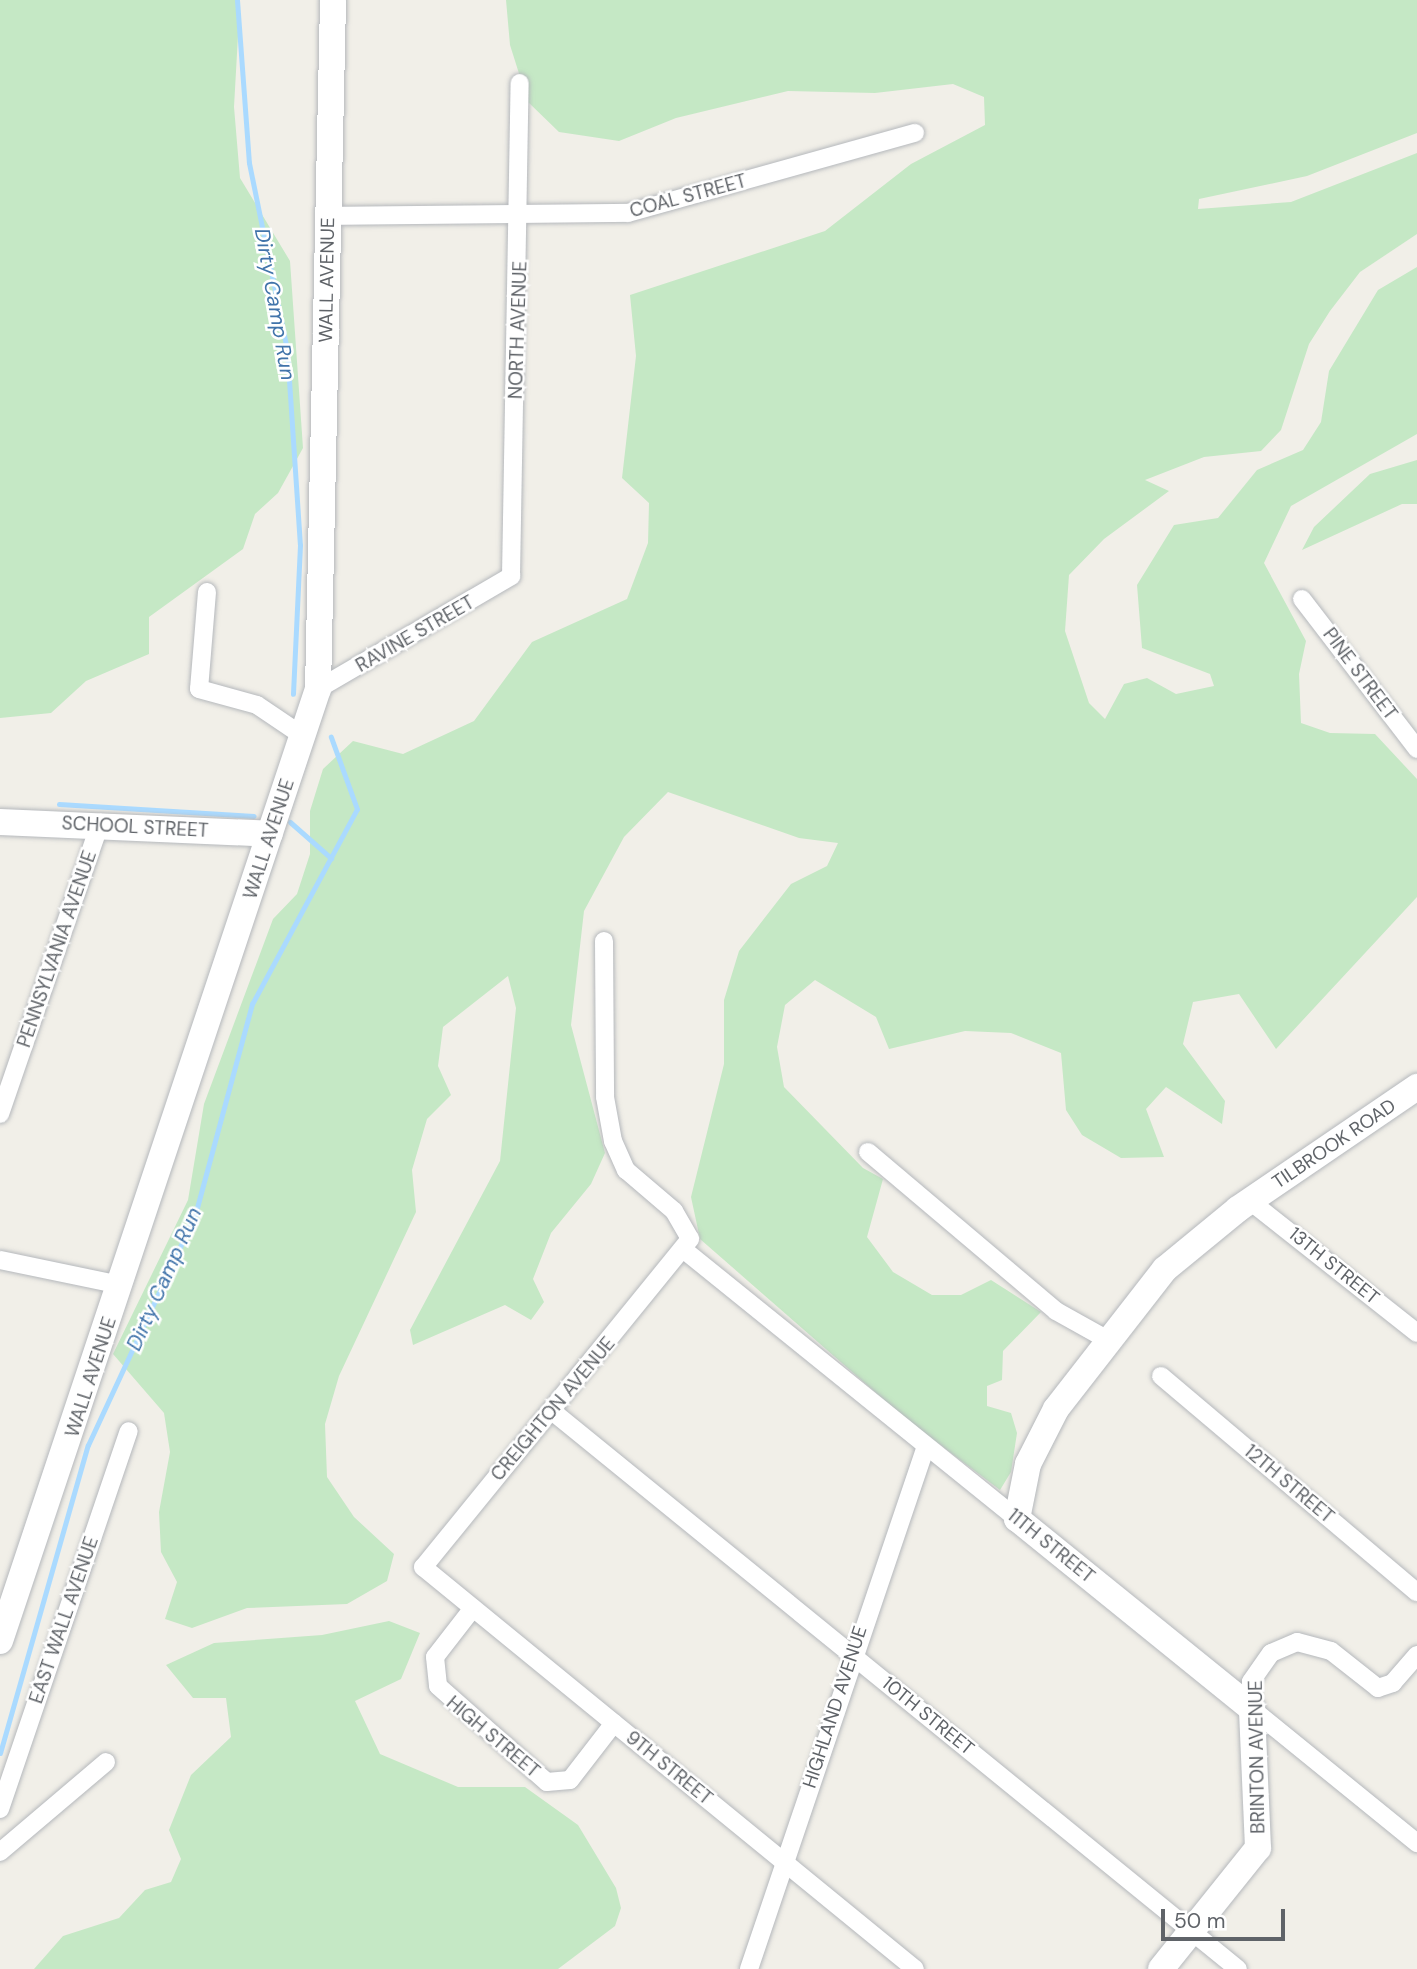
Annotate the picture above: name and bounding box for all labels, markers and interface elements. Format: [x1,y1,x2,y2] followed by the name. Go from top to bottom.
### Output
[627,169,749,223] street label: COAL STREET
[315,217,339,343] street label: WALL AVENUE
[249,226,301,382] water label: Dirty Camp Run
[504,260,532,400] street label: NORTH AVENUE
[352,591,478,677] street label: RAVINE STREET
[1318,624,1402,724] street label: PINE STREET
[239,776,299,902] street label: WALL AVENUE
[61,812,209,842] street label: SCHOOL STREET
[13,848,101,1050] street label: PENNSYLVANIA AVENUE
[1268,1094,1400,1194] street label: TILBROOK ROAD
[121,1204,207,1354] water label: Dirty Camp Run
[1284,1223,1384,1309] street label: 13TH STREET
[61,1314,121,1440] street label: WALL AVENUE
[486,1332,620,1486] street label: CREIGHTON AVENUE
[1240,1440,1338,1528] street label: 12TH STREET
[1003,1504,1099,1588] street label: 11TH STREET
[25,1534,103,1706] street label: EAST WALL AVENUE
[798,1623,872,1791] street label: HIGHLAND AVENUE
[877,1672,979,1760] street label: 10TH STREET
[1244,1680,1270,1834] street label: BRINTON AVENUE
[442,1691,544,1783] street label: HIGH STREET
[621,1726,717,1810] street label: 9TH STREET
[1165,1896,1289,1940] scale bar
[1174,1907,1225,1935] text: 50 m

